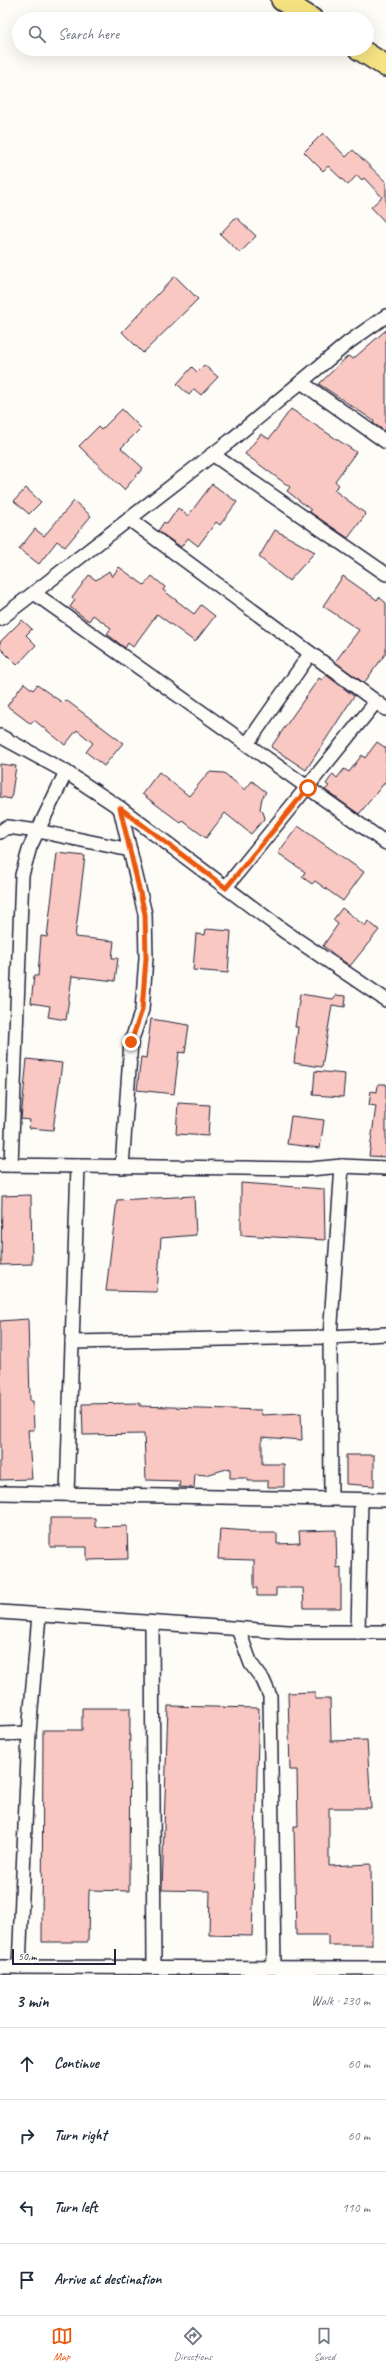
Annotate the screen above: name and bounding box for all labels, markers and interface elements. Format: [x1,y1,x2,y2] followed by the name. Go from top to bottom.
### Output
[12,12,374,56] search box
[26,23,48,45] icon: search
[58,25,119,44] text: Search here
[299,779,317,797] route start
[122,1033,140,1051] route end
[12,1947,116,1966] scale bar
[18,1949,37,1963] text: 50 m
[16,1991,49,2012] text: 3 min
[311,1993,370,2009] text: Walk · 230 m
[16,2053,38,2075] icon: ahead
[54,2054,99,2073] text: Continue
[348,2056,370,2072] text: 60 m
[16,2125,38,2147] icon: right
[54,2126,107,2145] text: Turn right
[348,2128,370,2144] text: 60 m
[16,2197,38,2219] icon: left
[54,2198,97,2217] text: Turn left
[342,2200,370,2216] text: 110 m
[16,2269,38,2291] icon: arrive
[54,2270,161,2289] text: Arrive at destination
[51,2325,73,2363] tab: Map
[174,2325,212,2363] tab: Directions
[313,2325,335,2363] tab: Saved

